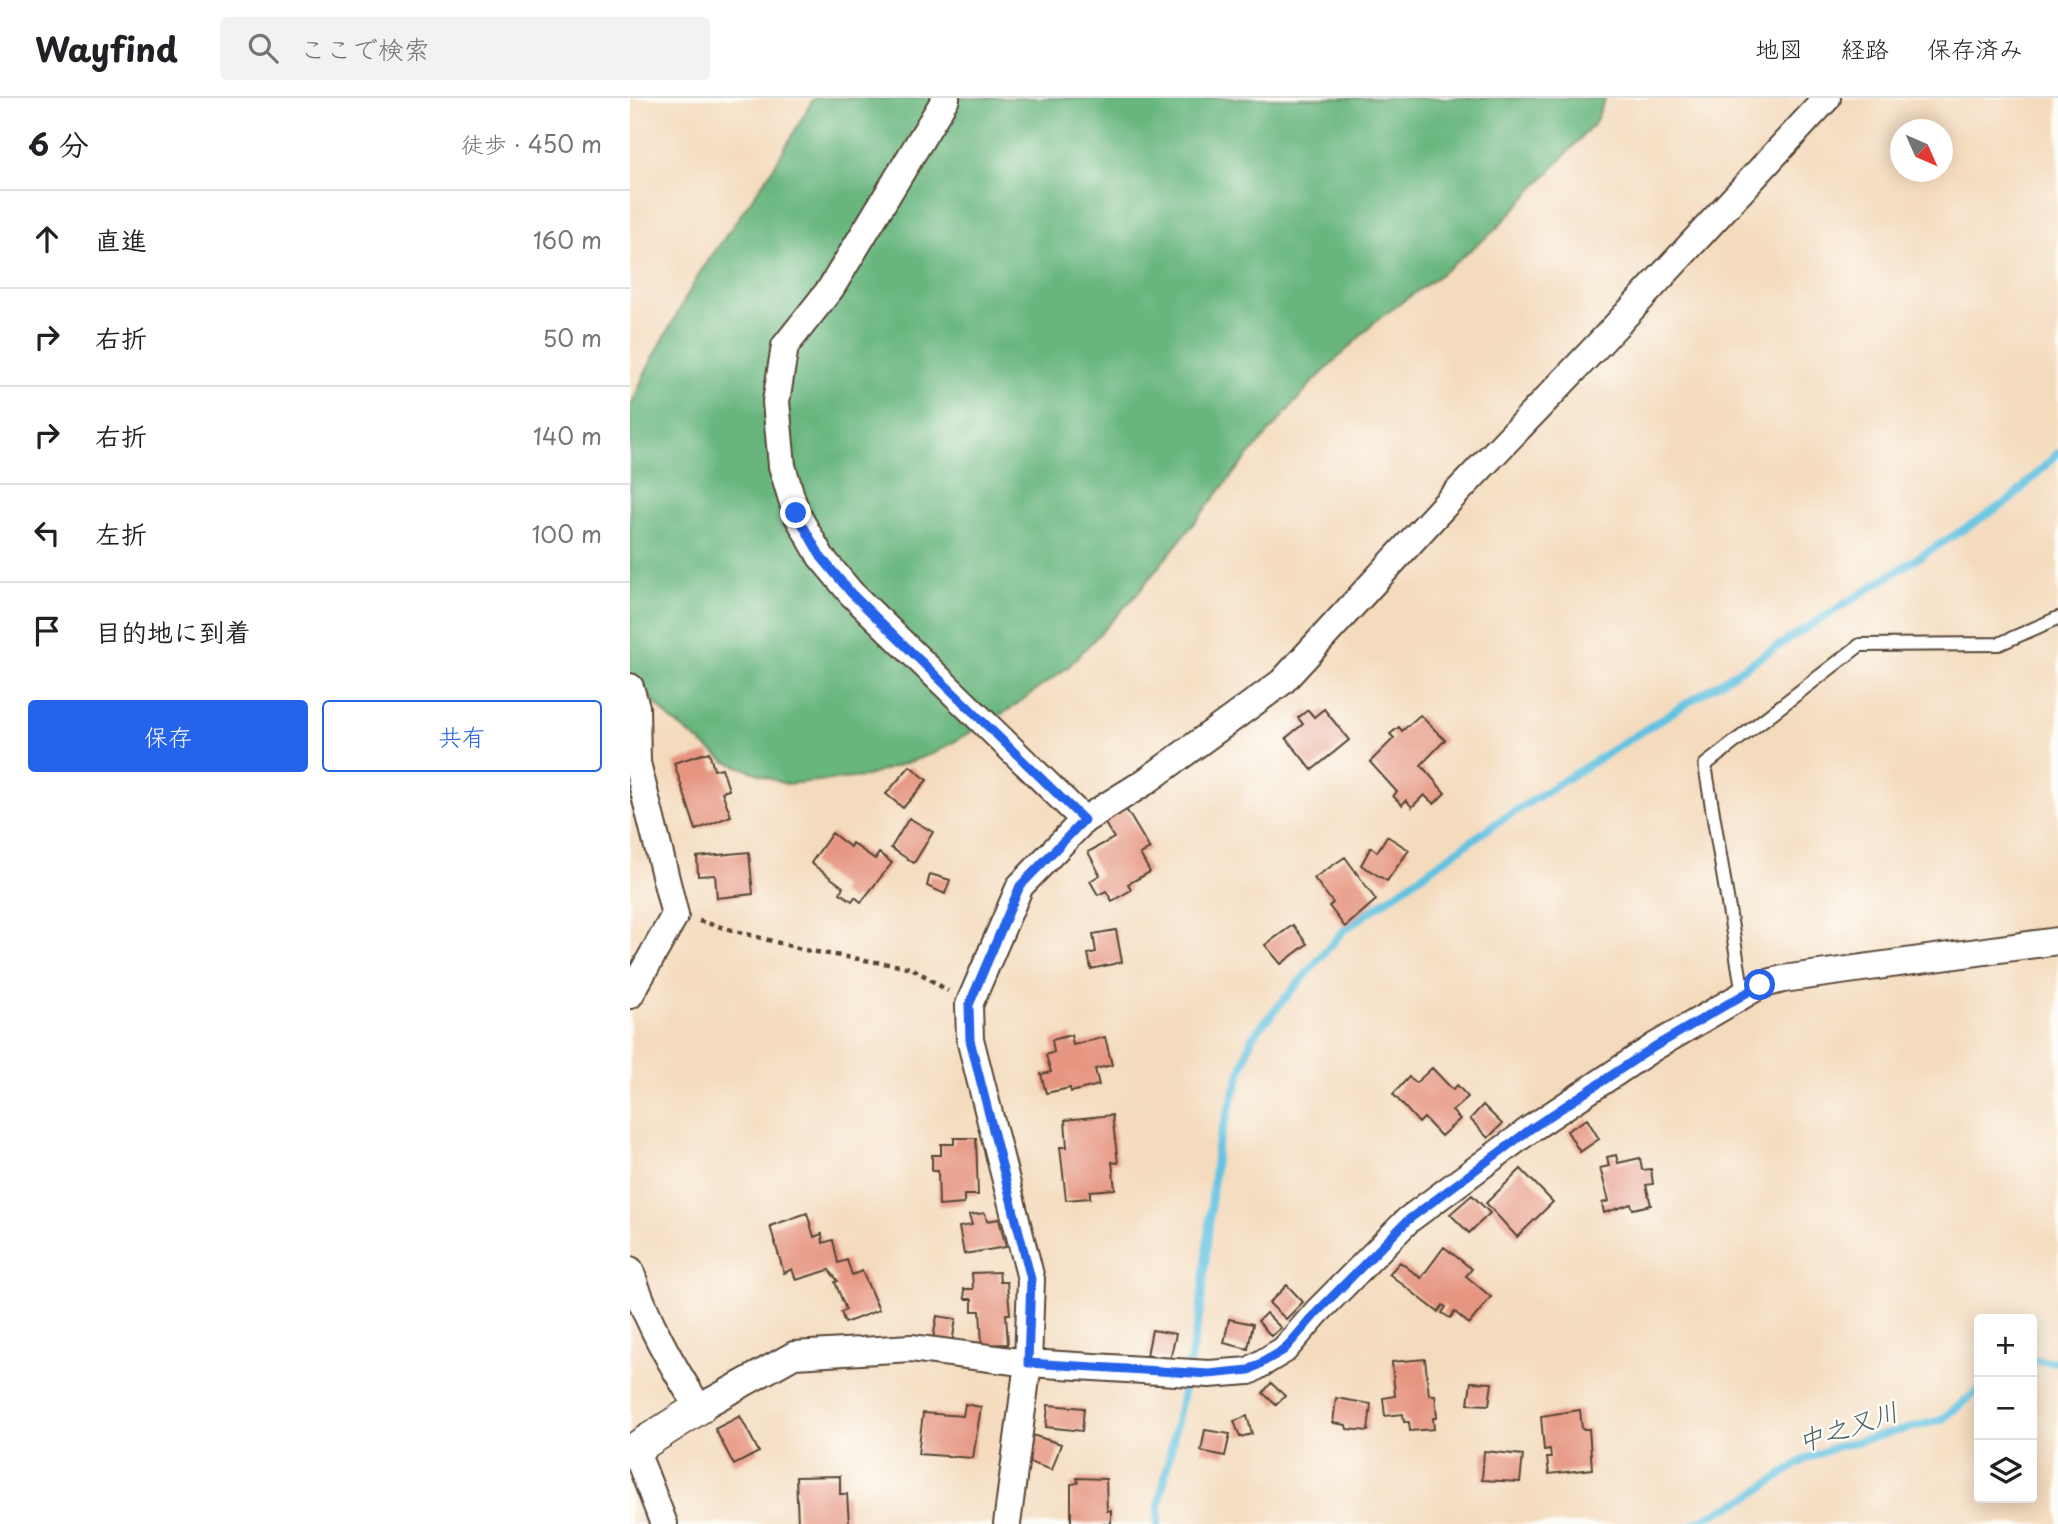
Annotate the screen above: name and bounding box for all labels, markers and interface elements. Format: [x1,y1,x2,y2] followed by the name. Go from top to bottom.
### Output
[220,17,710,80] search box
[35,23,178,73] text: Wayfind
[244,29,282,67] icon: search
[300,29,430,68] text: ここで検索
[1755,30,1803,66] text: 地図
[1841,30,1889,66] text: 経路
[1927,30,2023,66] text: 保存済み
[1890,119,1953,182] north arrow
[28,121,89,166] text: 6 分
[461,126,602,161] text: 徒歩 · 450 m
[28,220,66,258] icon: ahead
[95,220,147,259] text: 直進
[533,222,602,257] text: 160 m
[28,318,66,356] icon: right
[95,318,147,357] text: 右折
[542,320,602,355] text: 50 m
[28,416,66,454] icon: right
[95,416,147,455] text: 右折
[533,418,602,453] text: 140 m
[780,497,811,528] route end
[28,514,66,552] icon: left
[95,514,147,553] text: 左折
[532,516,602,551] text: 100 m
[28,612,66,650] icon: arrive
[95,612,251,651] text: 目的地に到着
[28,700,308,772] button: 保存
[322,700,602,772] button: 共有
[1744,969,1775,1000] route start
[1974,1314,2037,1503] map controls
[1974,1314,2037,1377] button: +
[1974,1377,2037,1440] button: −
[1792,1391,1903,1460] water label: 中之又川
[1974,1440,2037,1503] button: layers

